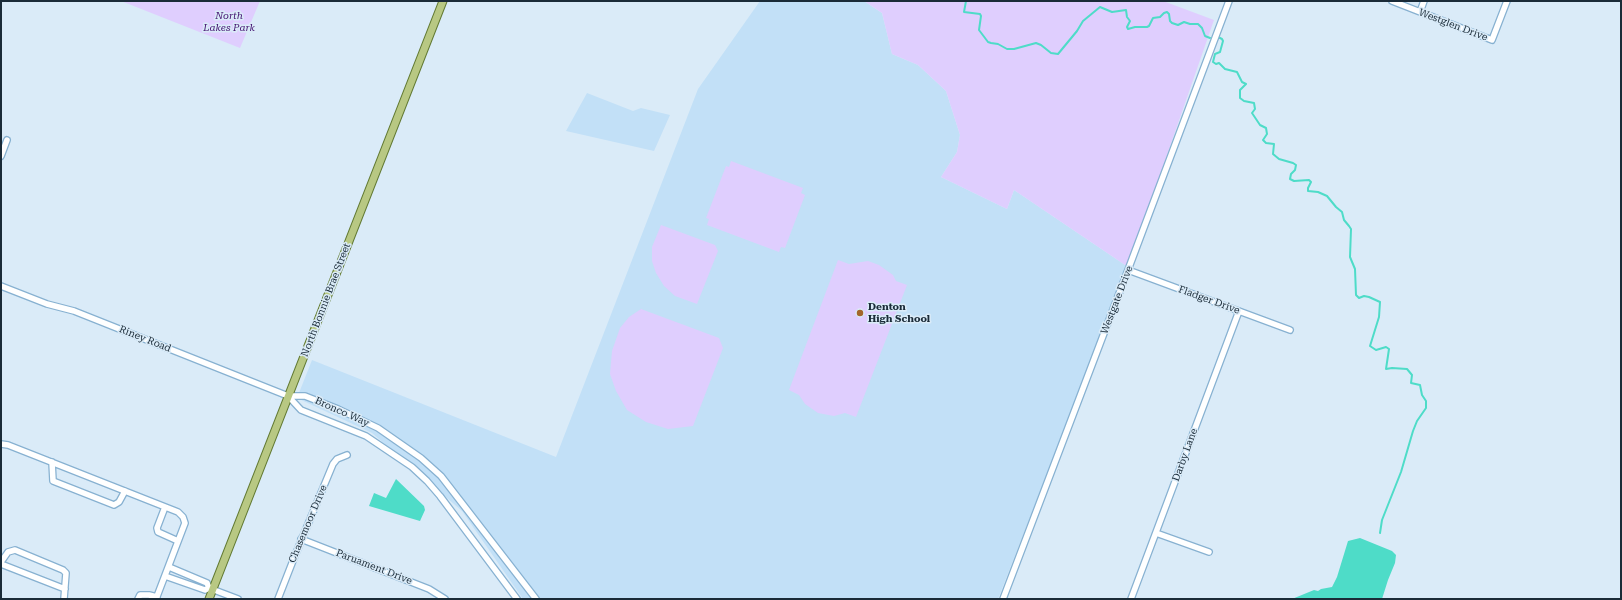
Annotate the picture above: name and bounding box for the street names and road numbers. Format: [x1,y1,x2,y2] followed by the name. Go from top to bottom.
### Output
[1417,6,1489,44] street label: Westglen Drive
[299,241,353,359] street label: North Bonnie Brae Street
[1098,264,1136,336] street label: Westgate Drive
[1177,283,1241,317] street label: Fladger Drive
[117,323,173,355] street label: Riney Road
[313,395,371,429] street label: Bronco Way
[1170,427,1200,483] street label: Darby Lane
[286,483,330,565] street label: Chasemoor Drive
[334,547,414,587] street label: Paruament Drive

